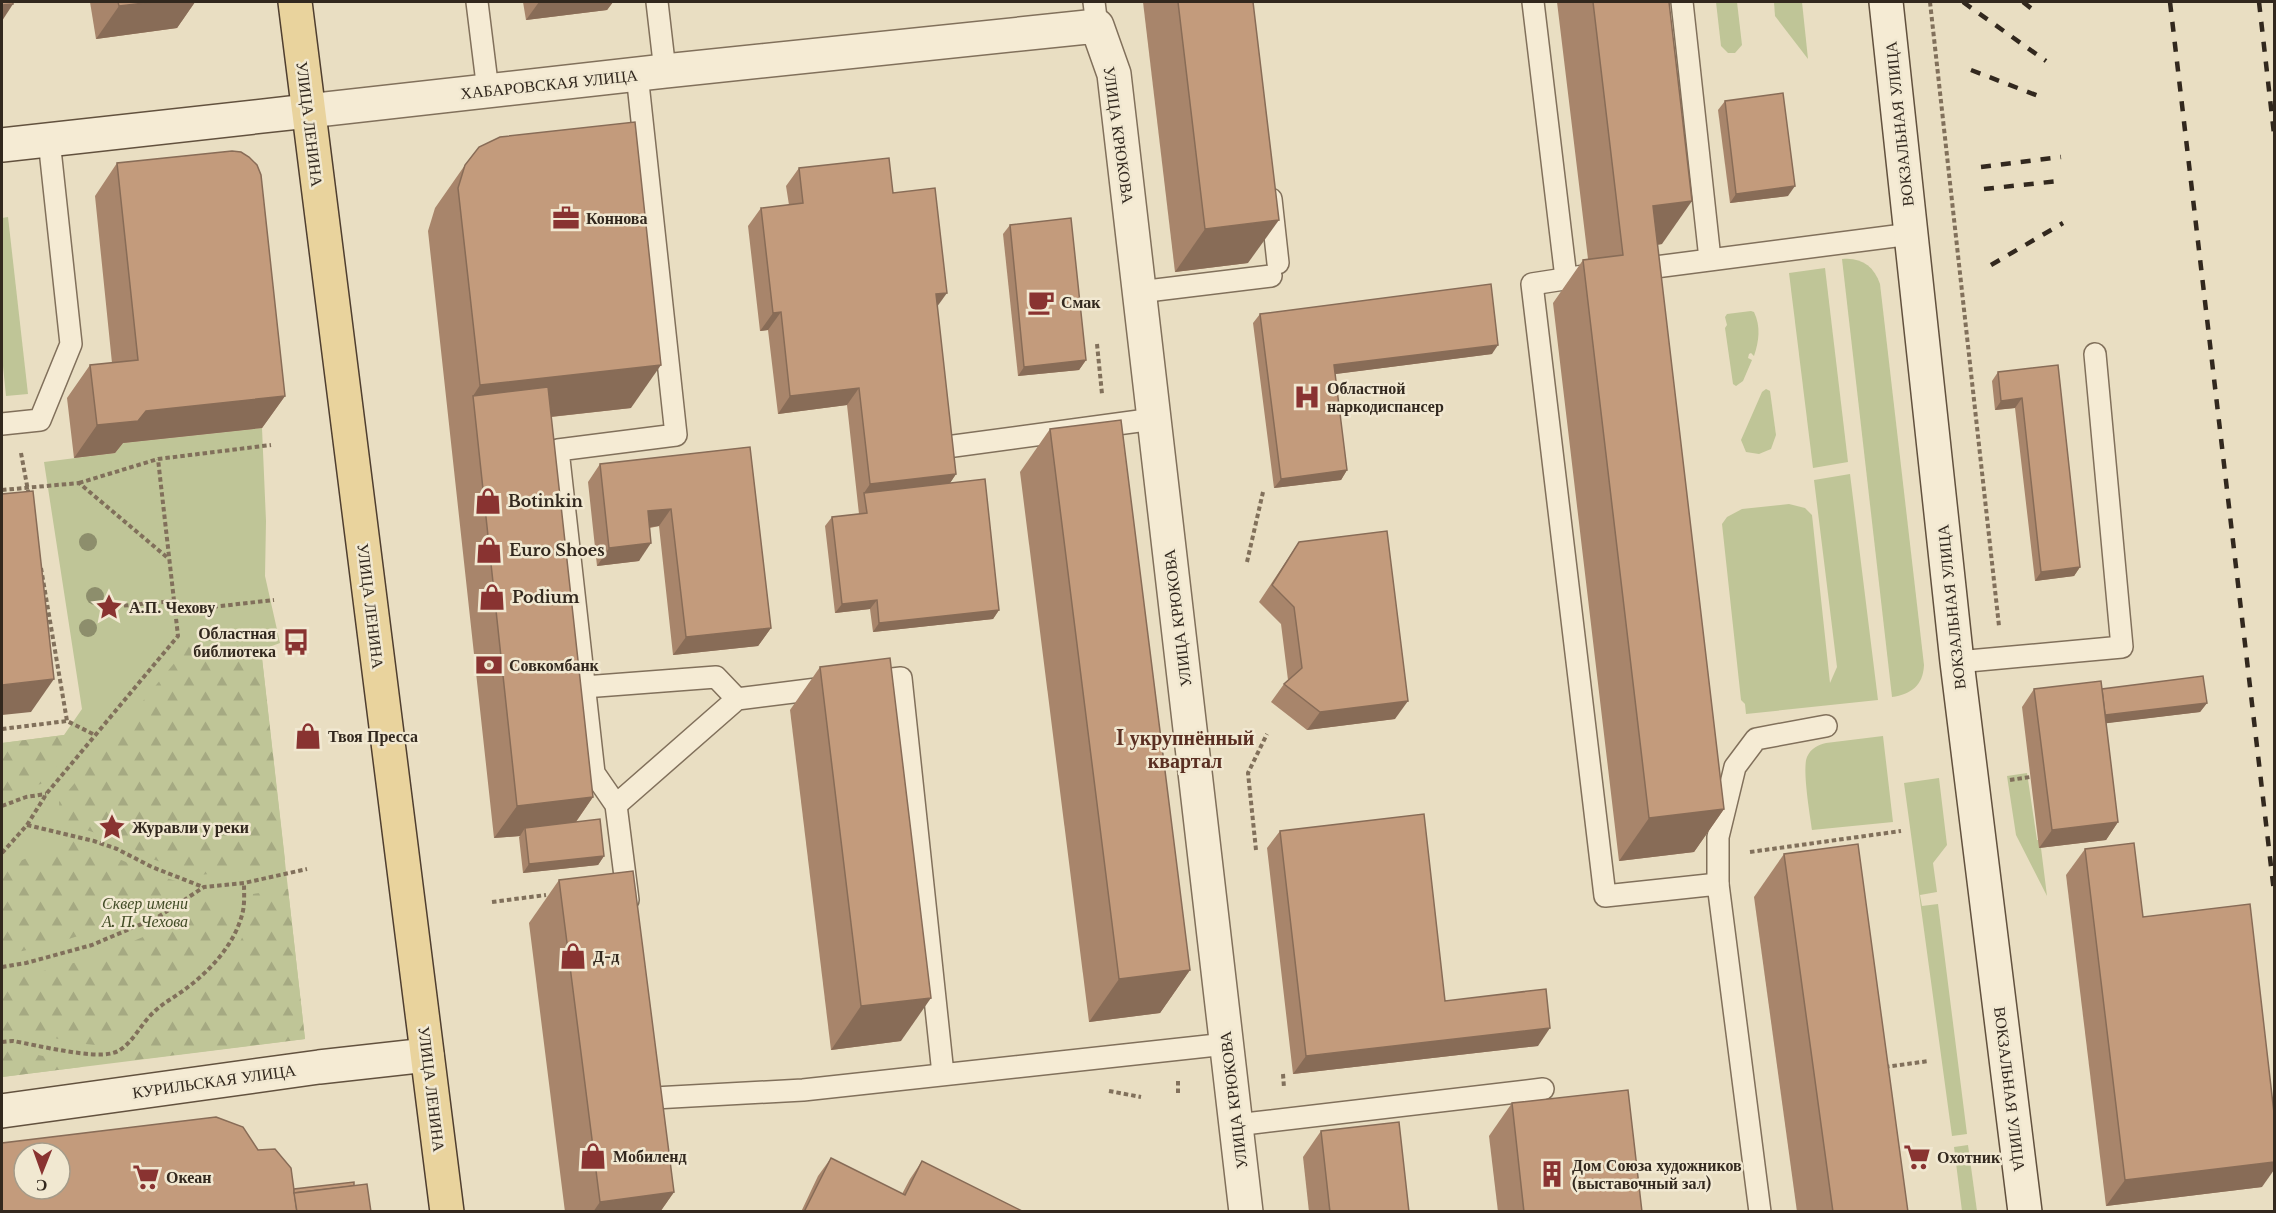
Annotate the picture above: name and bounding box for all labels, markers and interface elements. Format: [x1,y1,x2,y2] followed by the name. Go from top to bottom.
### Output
[1880,40,1918,208] street label: ВОКЗАЛЬНАЯ УЛИЦА
[292,60,328,188] street label: УЛИЦА ЛЕНИНА
[459,65,639,103] street label: ХАБАРОВСКАЯ УЛИЦА
[1099,65,1139,205] street label: УЛИЦА КРЮКОВА
[551,203,581,233] office icon: Коннова
[586,208,647,228] place label: Коннова
[1026,287,1056,317] cafe icon: Смак
[1061,292,1101,312] place label: Смак
[1327,378,1444,416] place label: Областной наркодиспансер
[1292,382,1322,412] hospital icon: Областной наркодиспансер
[473,486,503,516] shop icon: Botinkin
[508,491,583,511] place label: Botinkin
[1932,523,1970,691] street label: ВОКЗАЛЬНАЯ УЛИЦА
[474,535,504,565] shop icon: Euro Shoes
[509,540,605,560] place label: Euro Shoes
[353,542,389,670] street label: УЛИЦА ЛЕНИНА
[1159,548,1195,688] street label: УЛИЦА КРЮКОВА
[477,582,507,612] shop icon: Podium
[512,587,580,607] place label: Podium
[94,592,124,622] place icon: А.П. Чехову
[129,597,215,617] place label: А.П. Чехову
[193,623,276,661] place label: Областная библиотека
[281,627,311,657] bus stop icon: Областная библиотека
[474,650,504,680] bank icon: Совкомбанк
[509,655,600,675] place label: Совкомбанк
[293,721,323,751] shop icon: Твоя Пресса
[328,726,418,746] place label: Твоя Пресса
[1116,726,1254,773] district label: I укрупнённый квартал
[97,812,127,842] place icon: Журавли у реки
[132,817,249,837] place label: Журавли у реки
[101,893,188,931] park label: Сквер имени А. П. Чехова
[558,941,588,971] shop icon: Д-д
[593,946,619,966] place label: Д-д
[1990,1005,2030,1173] street label: ВОКЗАЛЬНАЯ УЛИЦА
[414,1025,450,1153] street label: УЛИЦА ЛЕНИНА
[1215,1030,1251,1170] street label: УЛИЦА КРЮКОВА
[131,1060,298,1102] street label: КУРИЛЬСКАЯ УЛИЦА
[12,1141,72,1201] north arrow
[578,1141,608,1171] shop icon: Мобиленд
[1902,1142,1932,1172] supermarket icon: Охотник
[613,1146,687,1166] place label: Мобиленд
[1937,1147,2001,1167] place label: Охотник
[1572,1155,1742,1193] place label: Дом Союза художников (выставочный зал)
[1537,1159,1567,1189] building icon: Дом Союза художников (выставочный зал)
[131,1162,161,1192] supermarket icon: Океан
[166,1167,212,1187] place label: Океан
[36,1176,48,1196] text: С

